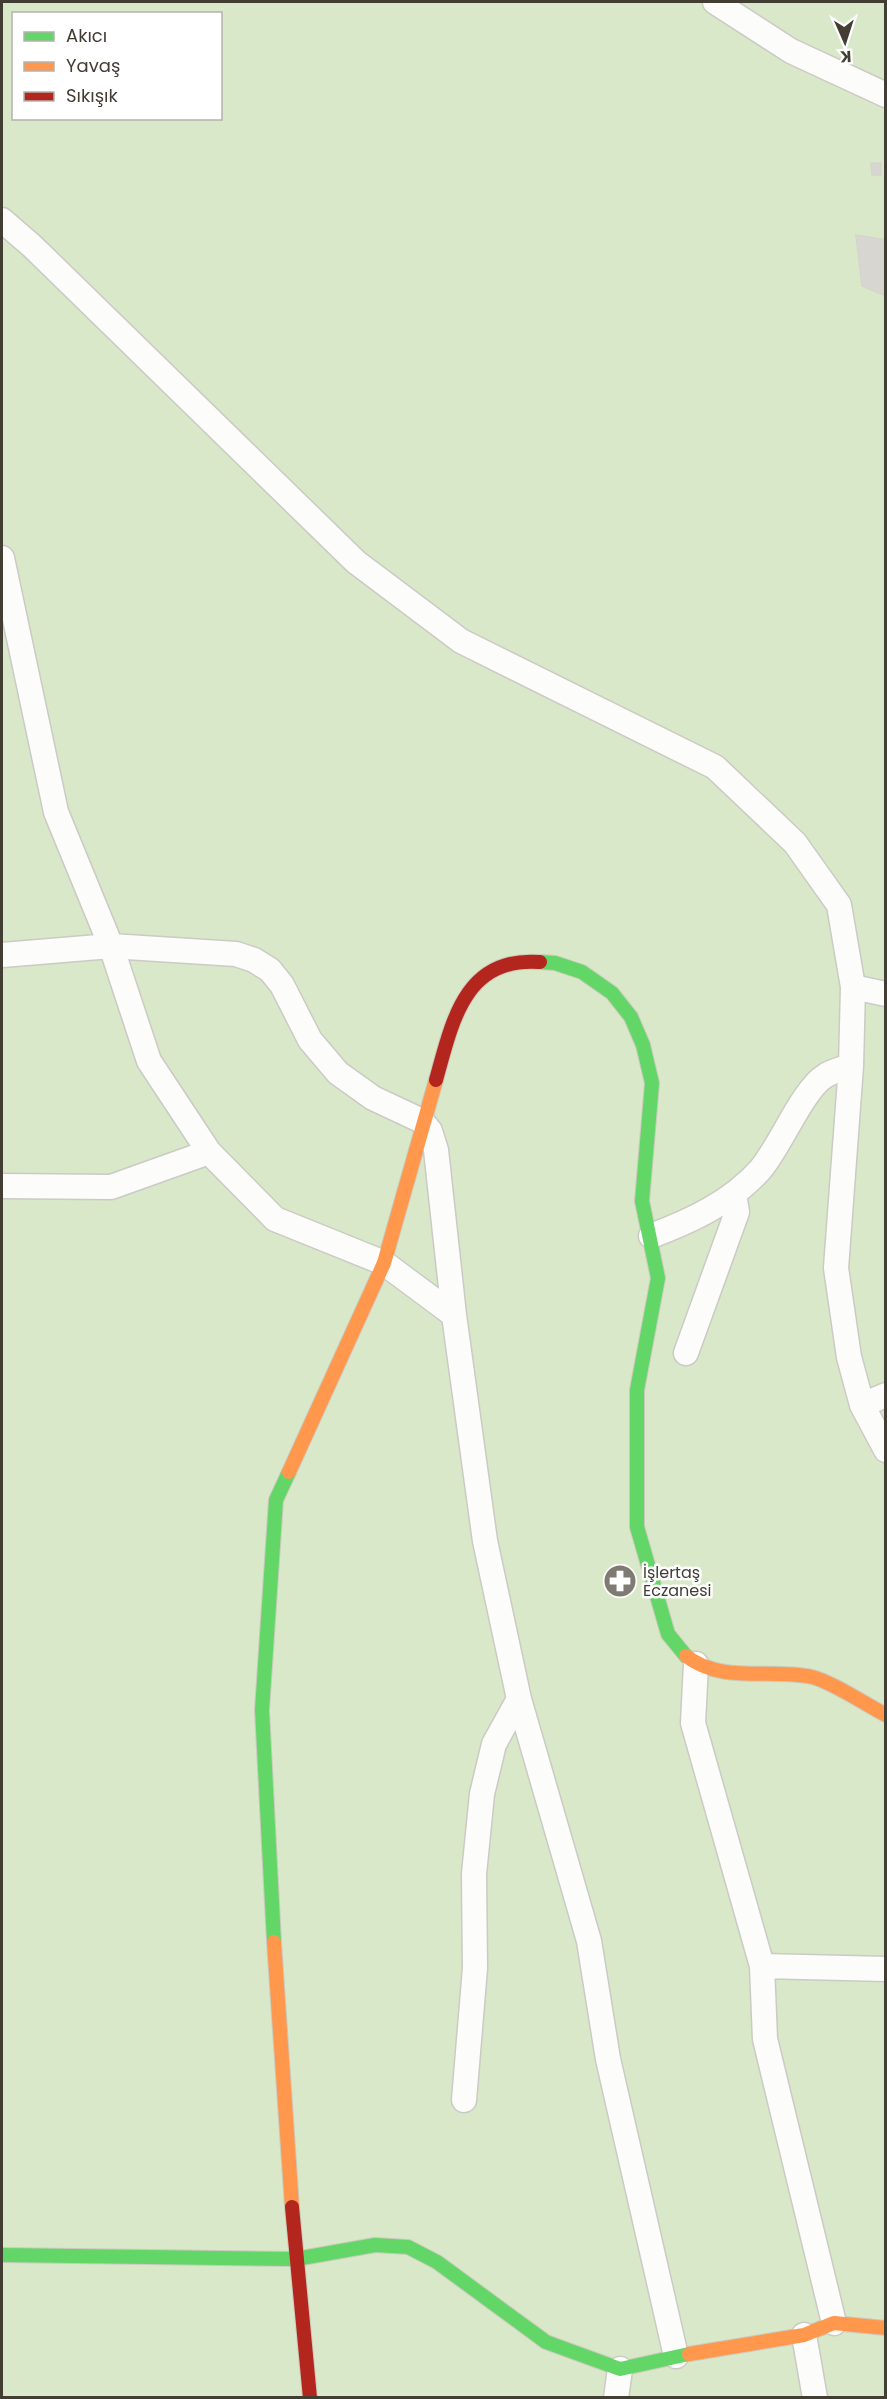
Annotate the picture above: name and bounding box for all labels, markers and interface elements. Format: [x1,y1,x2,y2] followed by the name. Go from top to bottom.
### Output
[12,12,222,120] legend
[815,12,875,72] north arrow
[66,23,107,48] text: Akıcı
[840,45,852,68] text: K
[66,53,120,78] text: Yavaş
[66,83,119,108] text: Sıkışık
[643,1561,711,1602] place label: İşlertaş Eczanesi
[602,1563,638,1599] pharmacy icon: İşlertaş Eczanesi

